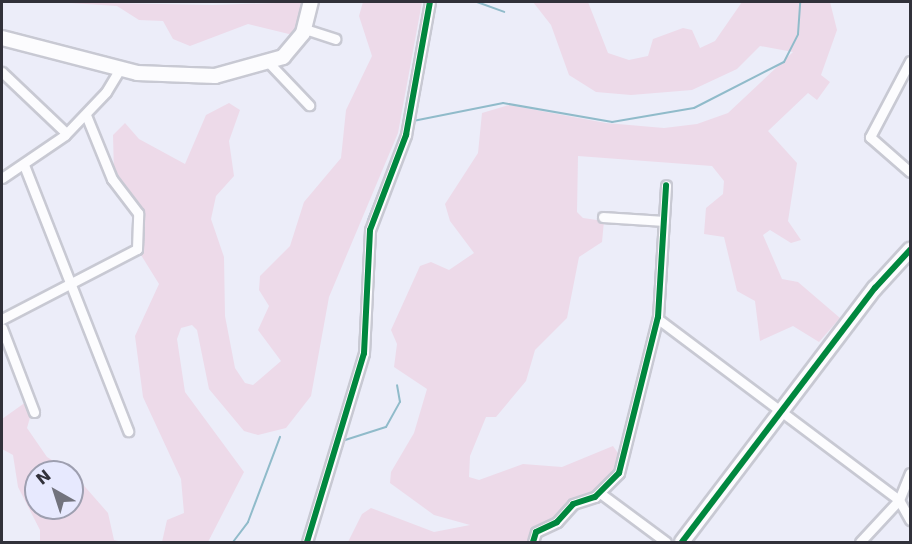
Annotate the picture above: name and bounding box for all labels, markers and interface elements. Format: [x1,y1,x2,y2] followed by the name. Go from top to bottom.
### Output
[24,460,84,520] north arrow
[32,466,55,489] text: N

